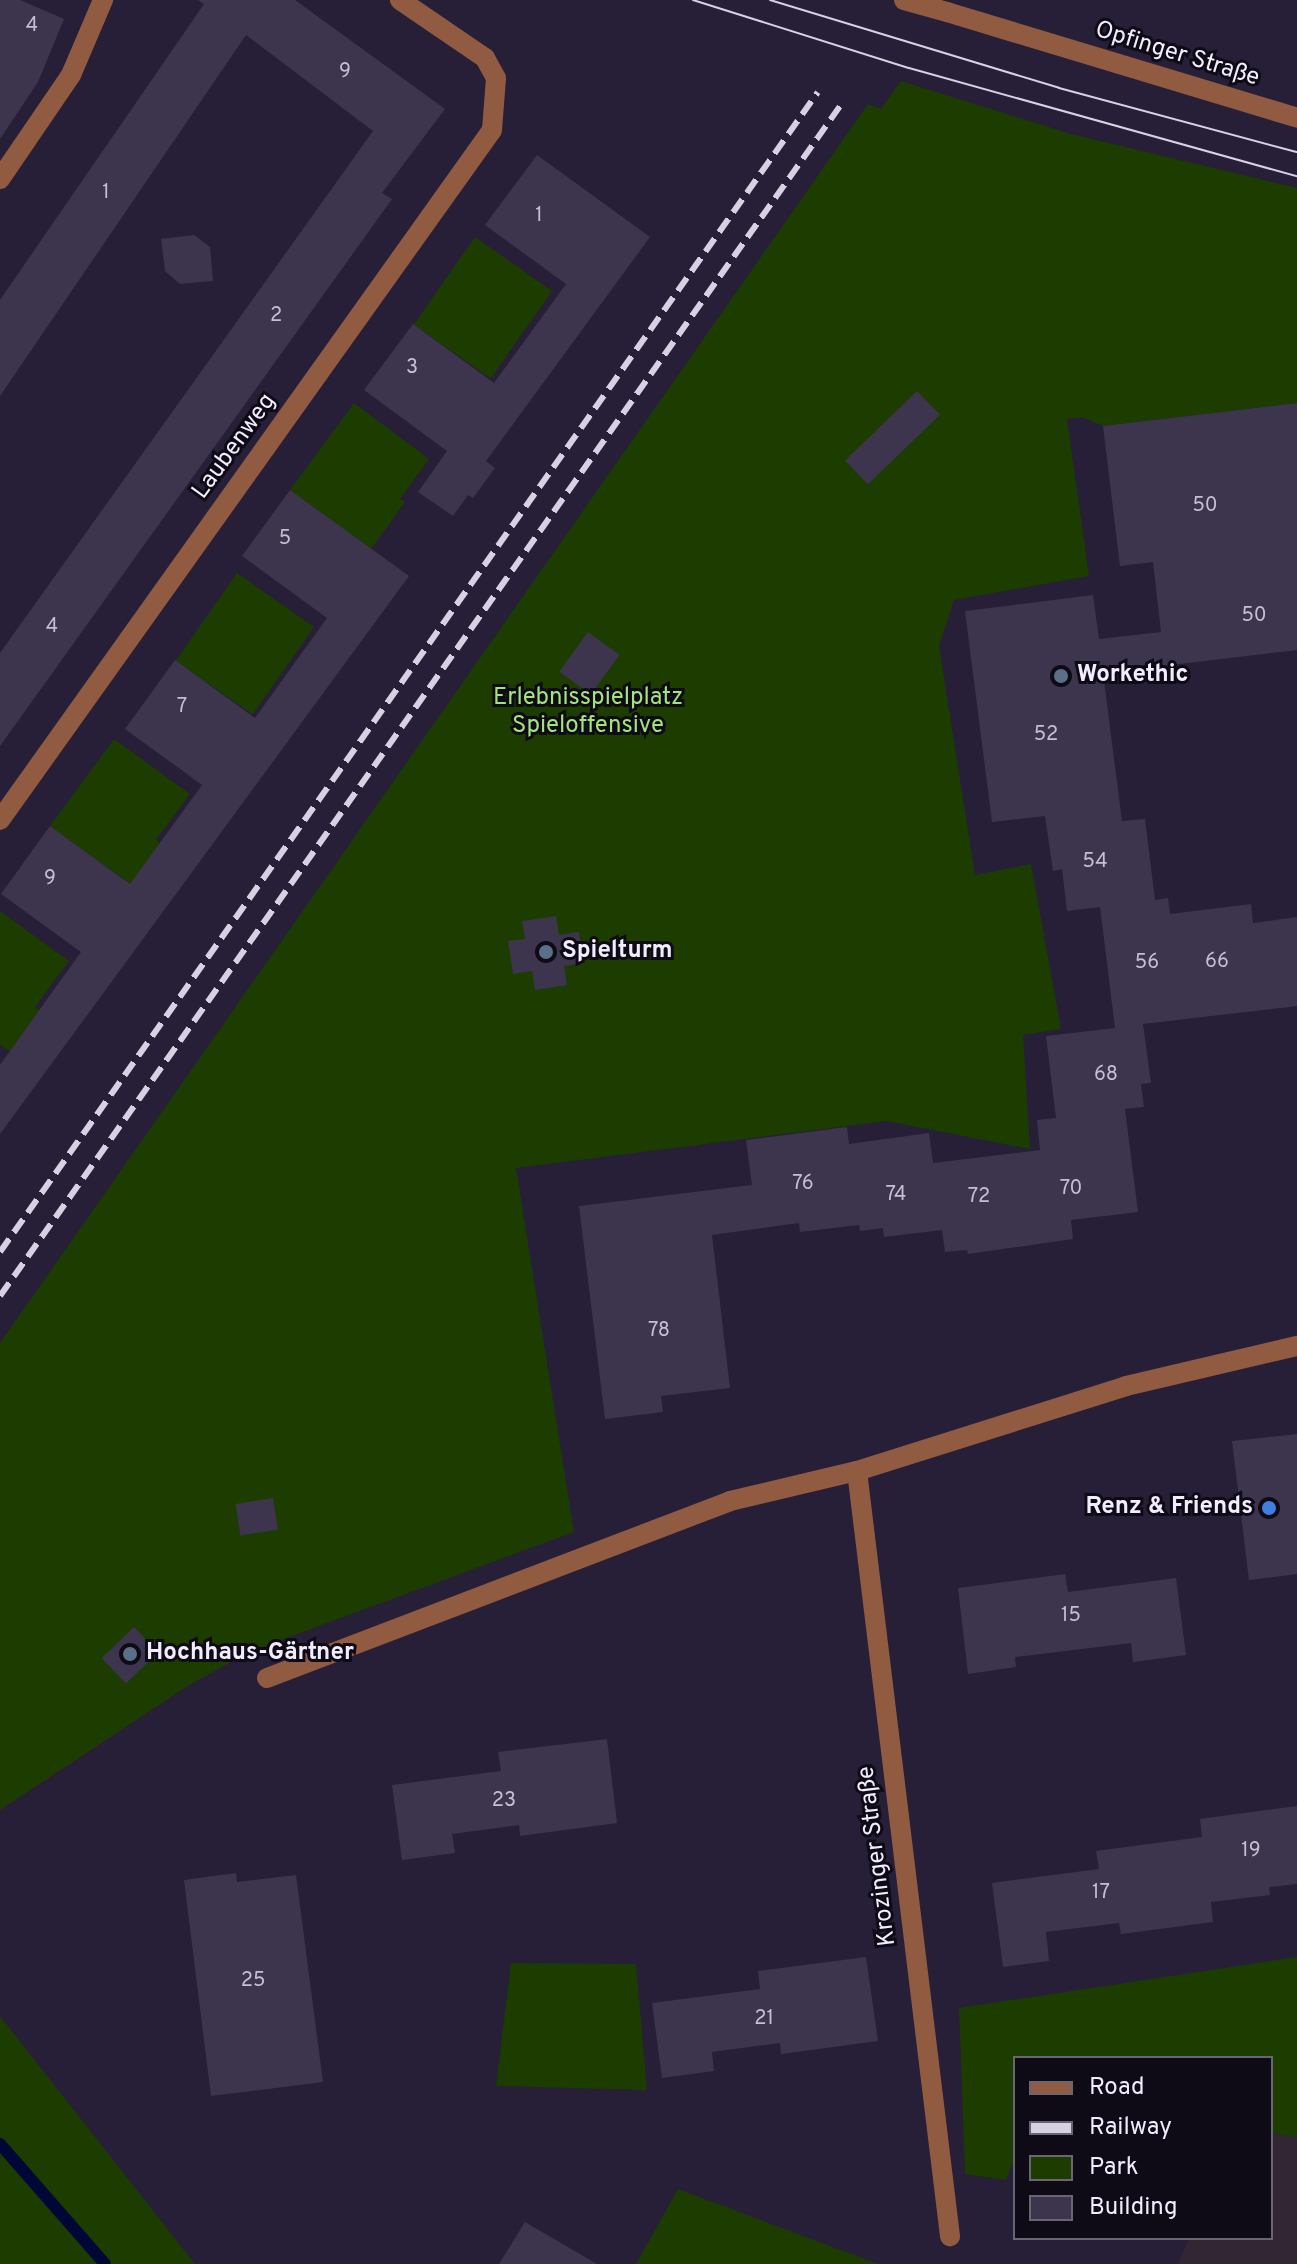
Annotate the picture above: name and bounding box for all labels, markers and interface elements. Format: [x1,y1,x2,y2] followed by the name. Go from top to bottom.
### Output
[26,14,38,38] house number: 4
[1091,16,1263,94] street label: Opfinger Straße
[339,60,351,84] house number: 9
[102,181,110,205] house number: 1
[535,204,543,228] house number: 1
[270,304,282,328] house number: 2
[406,356,418,380] house number: 3
[187,389,283,505] street label: Laubenweg
[1192,494,1218,518] house number: 50
[279,527,291,551] house number: 5
[1241,604,1267,628] house number: 50
[46,615,58,639] house number: 4
[1077,662,1189,690] place label: Workethic
[1052,667,1070,685] marker: Workethic
[493,685,683,741] park label: Erlebnisspielplatz Spieloffensive
[177,695,187,719] house number: 7
[1034,723,1058,747] house number: 52
[1082,850,1108,874] house number: 54
[44,867,56,891] house number: 9
[562,938,672,966] place label: Spielturm
[537,943,555,961] marker: Spielturm
[1205,950,1229,974] house number: 66
[1135,951,1159,975] house number: 56
[1094,1063,1118,1087] house number: 68
[792,1172,814,1196] house number: 76
[1060,1177,1082,1201] house number: 70
[886,1183,906,1207] house number: 74
[968,1185,990,1209] house number: 72
[648,1319,670,1343] house number: 78
[1085,1494,1253,1522] place label: Renz & Friends
[1260,1499,1278,1517] marker: Renz & Friends
[1061,1604,1081,1628] house number: 15
[146,1640,354,1668] place label: Hochhaus-Gärtner
[121,1645,139,1663] marker: Hochhaus-Gärtner
[853,1764,903,1948] street label: Krozinger Straße
[492,1789,516,1813] house number: 23
[1241,1839,1261,1863] house number: 19
[1092,1881,1110,1905] house number: 17
[241,1969,265,1993] house number: 25
[754,2007,774,2031] house number: 21
[1013,2056,1273,2240] legend
[1089,2073,1145,2103] text: Road
[1089,2113,1172,2143] text: Railway
[1089,2153,1139,2183] text: Park
[1089,2193,1178,2223] text: Building

